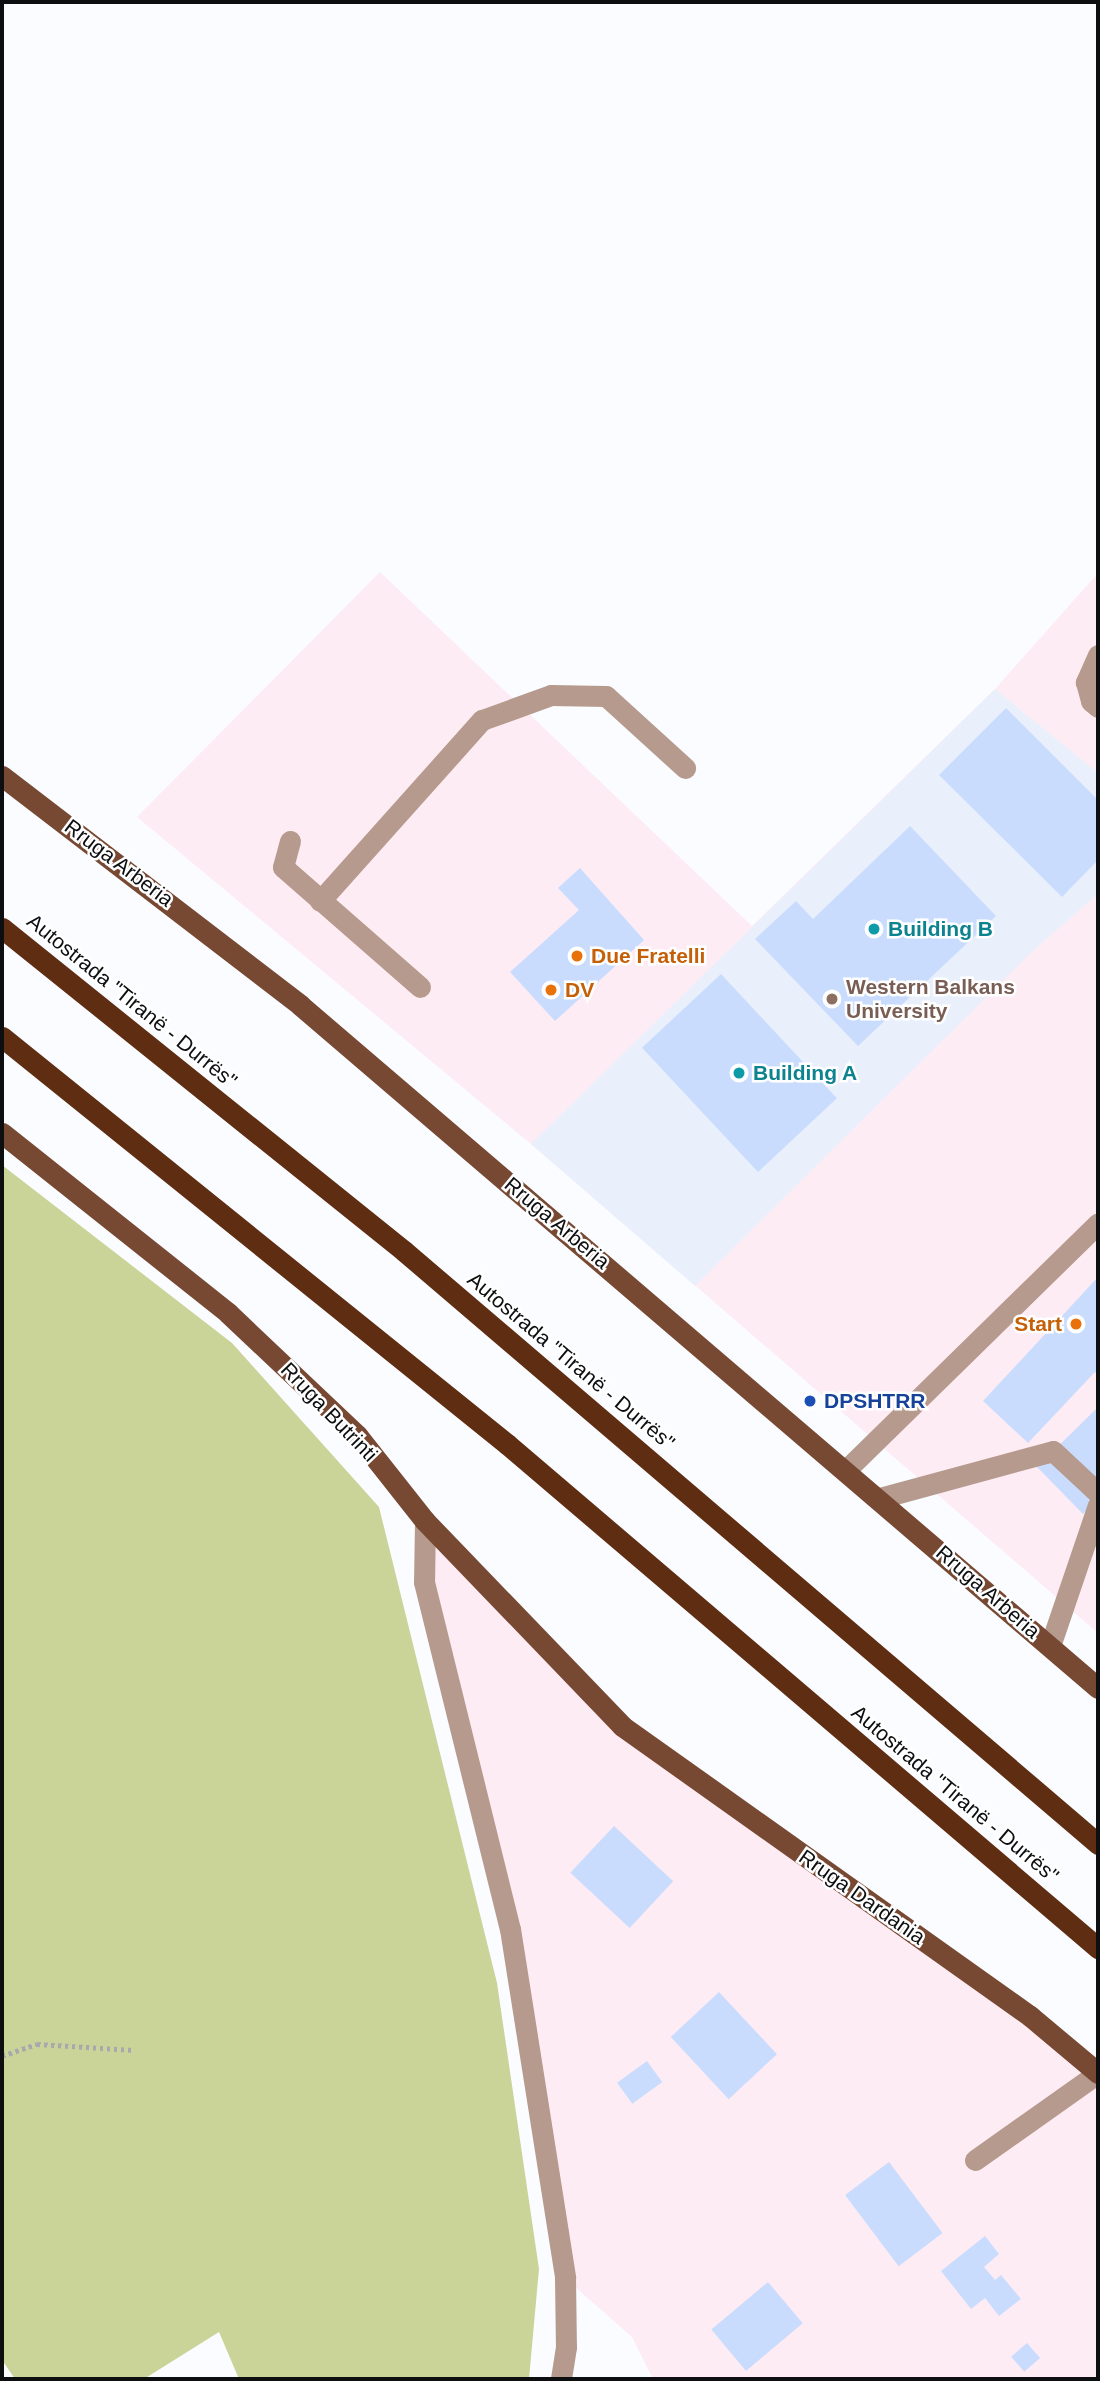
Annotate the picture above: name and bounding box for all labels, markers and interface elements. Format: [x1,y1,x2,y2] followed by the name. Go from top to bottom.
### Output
[59,814,179,912] street label: Rruga Arberia
[22,909,242,1093] street label: Autostrada "Tiranë - Durrës"
[888,916,993,942] place label: Building B
[866,921,882,937] marker: Building B
[591,943,705,969] place label: Due Fratelli
[569,948,585,964] marker: Due Fratelli
[846,974,1015,1024] place label: Western Balkans University
[565,977,594,1003] place label: DV
[543,982,559,998] marker: DV
[824,991,840,1007] marker: Western Balkans University
[753,1060,858,1086] place label: Building A
[731,1065,747,1081] marker: Building A
[499,1171,615,1275] street label: Rruga Arberia
[462,1267,680,1455] street label: Autostrada "Tiranë - Durrës"
[1014,1311,1062,1337] place label: Start
[1068,1316,1084,1332] marker: Start
[275,1357,383,1467] street label: Rruga Butrinti
[824,1388,926,1414] place label: DPSHTRR
[802,1393,818,1409] marker: DPSHTRR
[930,1540,1046,1644] street label: Rruga Arberia
[846,1700,1064,1888] street label: Autostrada "Tiranë - Durrës"
[794,1844,930,1950] street label: Rruga Dardania

